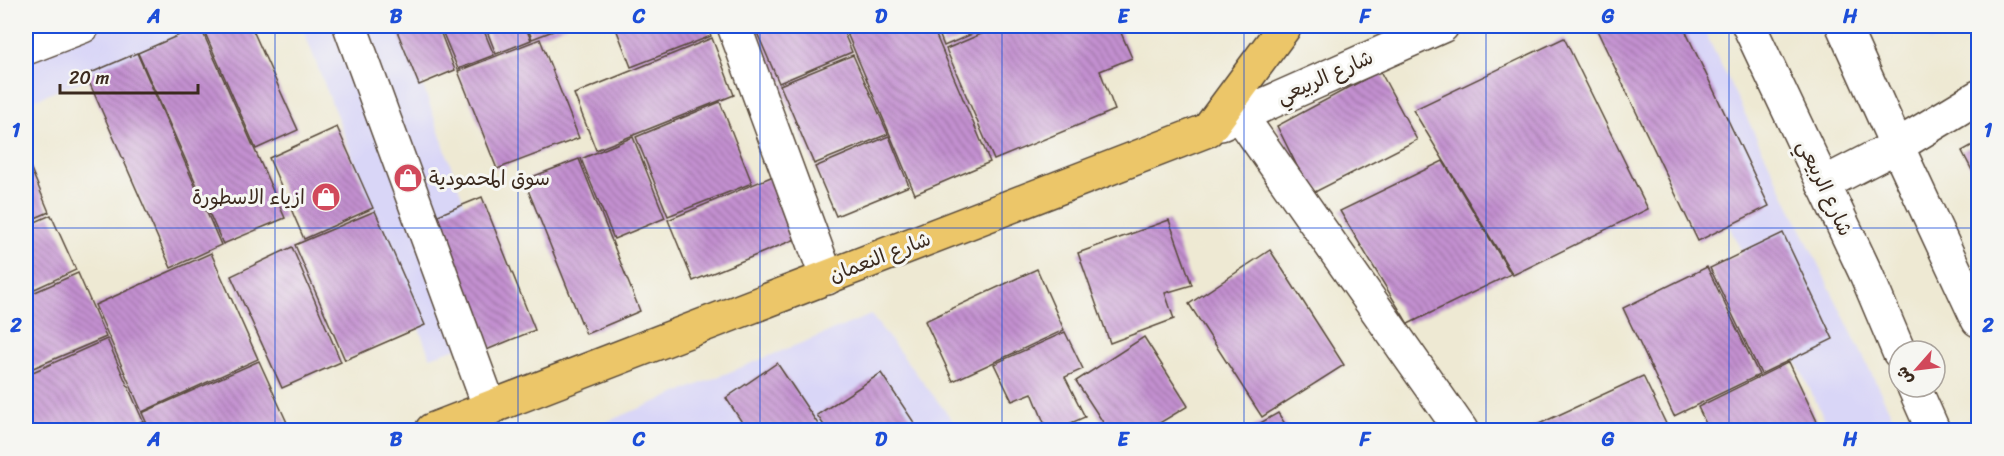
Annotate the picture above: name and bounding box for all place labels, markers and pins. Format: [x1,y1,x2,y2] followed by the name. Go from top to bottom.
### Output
[429,161,550,196] place label: سوق المحمودية
[392,162,424,194] shop icon: سوق المحمودية
[192,180,305,215] place label: ازياء الاسطورة
[310,181,342,213] shop icon: ازياء الاسطورة

